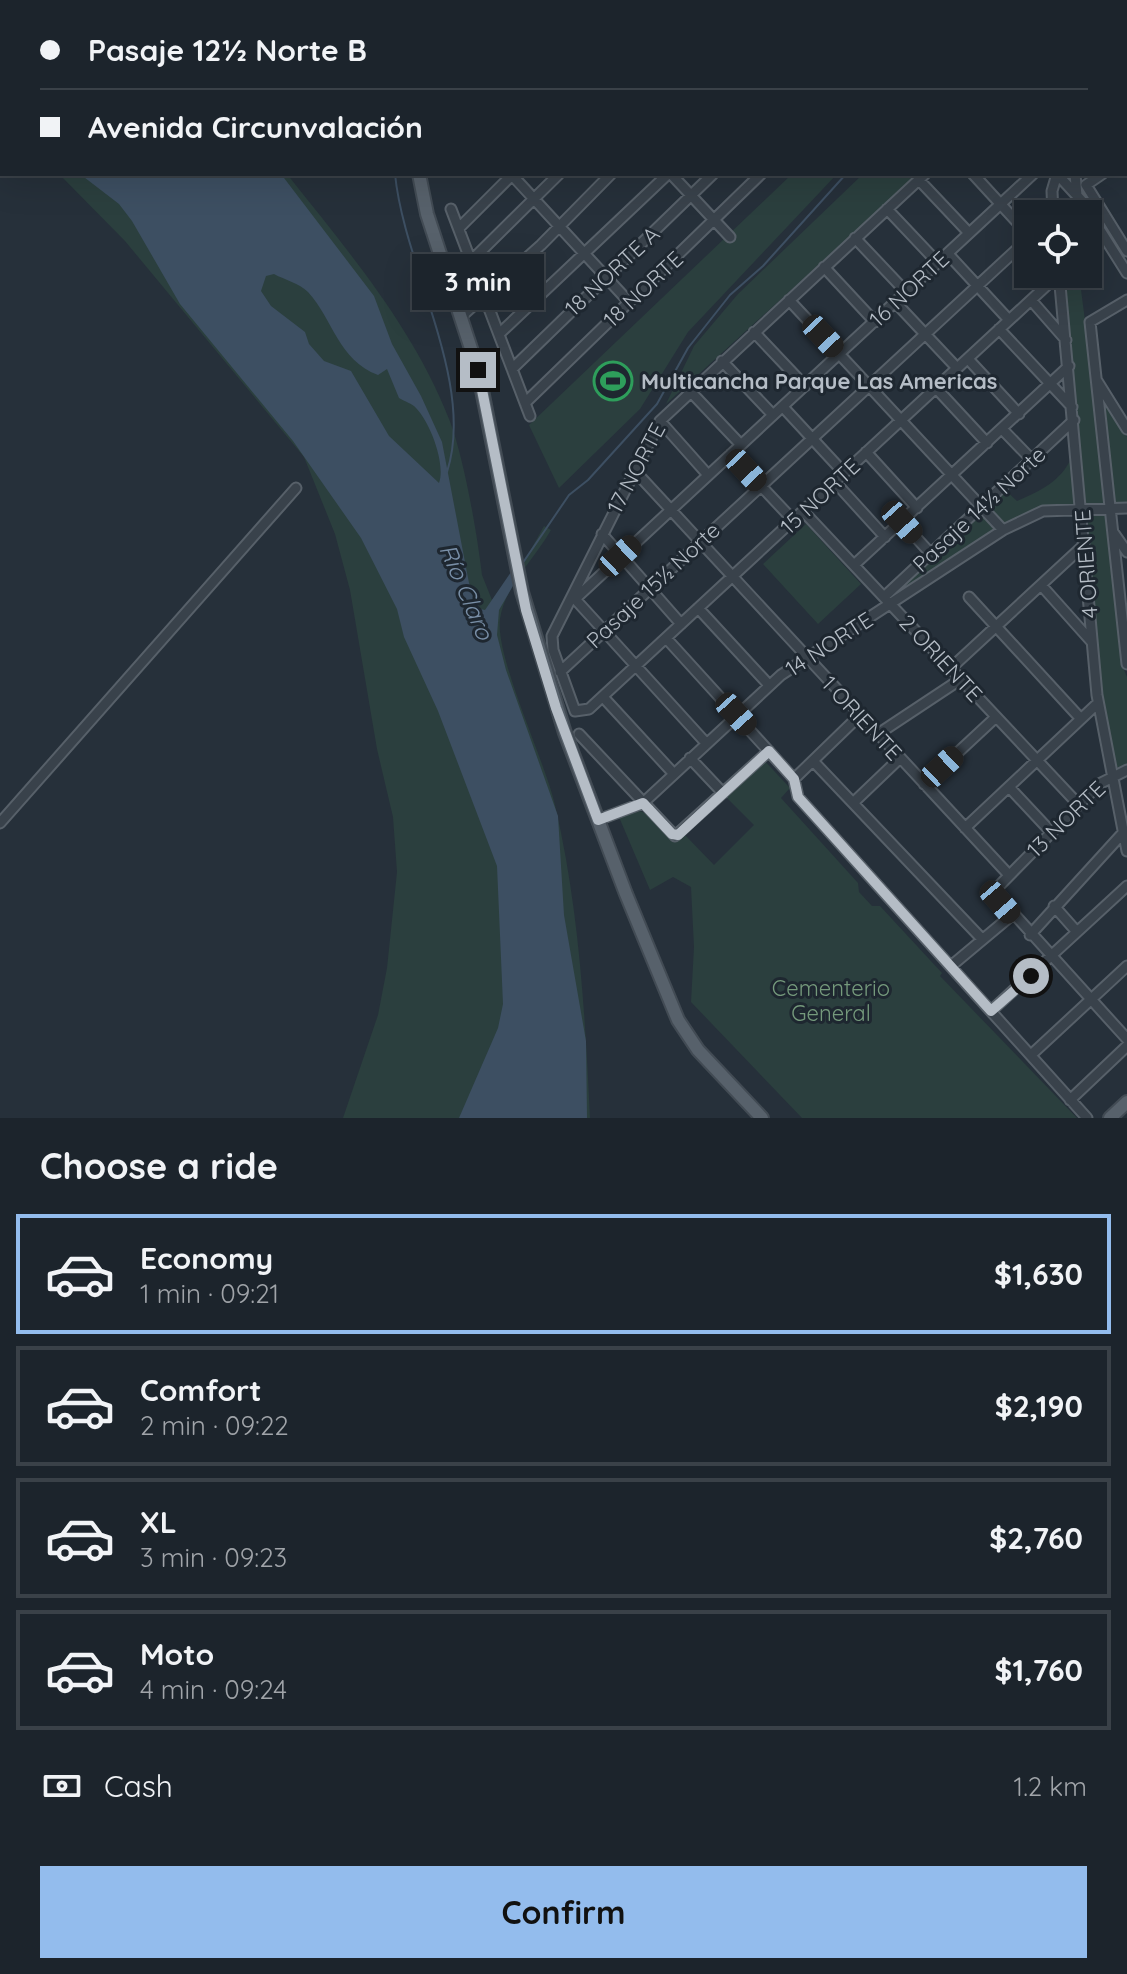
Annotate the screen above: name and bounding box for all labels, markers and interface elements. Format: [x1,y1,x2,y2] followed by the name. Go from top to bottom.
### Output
[88,31,367,69] text: Pasaje 12½ Norte B
[88,108,423,146] text: Avenida Circunvalación
[1014,200,1102,288] map controls
[1014,200,1102,288] button: locate
[559,221,665,321] street label: 18 NORTE A
[863,245,955,333] street label: 16 NORTE
[598,246,688,332] street label: 18 NORTE
[412,254,544,310] callout: 3 min
[445,265,511,298] text: 3 min
[798,310,848,362] car
[460,352,496,388] route end
[592,360,634,402] sports icon: Multicancha Parque Las Americas
[641,367,997,395] place label: Multicancha Parque Las Americas
[601,418,671,518] street label: 17 NORTE
[907,440,1051,578] street label: Pasaje 14½ Norte
[721,444,771,496] car
[774,452,866,540] street label: 15 NORTE
[877,496,927,548] car
[1068,509,1104,619] street label: 4 ORIENTE
[580,516,726,654] street label: Pasaje 15½ Norte
[594,531,646,581] car
[433,539,501,645] water label: Río Claro
[780,605,878,683] street label: 14 NORTE
[893,608,989,708] street label: 2 ORIENTE
[816,670,908,766] street label: 1 ORIENTE
[711,688,761,740] car
[916,742,968,792] car
[1021,775,1111,863] street label: 13 NORTE
[975,876,1025,928] car
[1013,958,1049,994] route start
[772,974,890,1027] park label: Cementerio General
[40,1143,278,1188] text: Choose a ride
[44,1238,116,1310] icon: car
[140,1239,273,1277] text: Economy
[994,1255,1083,1293] text: $1,630
[140,1277,279,1310] text: 1 min · 09:21
[44,1370,116,1442] icon: car
[140,1371,261,1409] text: Comfort
[995,1387,1083,1425] text: $2,190
[140,1409,289,1442] text: 2 min · 09:22
[44,1502,116,1574] icon: car
[140,1503,177,1541] text: XL
[989,1519,1083,1557] text: $2,760
[140,1541,287,1574] text: 3 min · 09:23
[44,1634,116,1706] icon: car
[140,1635,214,1673] text: Moto
[995,1651,1083,1689] text: $1,760
[140,1673,287,1706] text: 4 min · 09:24
[40,1764,84,1808] icon: cash
[104,1767,173,1805] text: Cash
[1014,1770,1087,1803] text: 1.2 km
[40,1866,1087,1958] button: Confirm

